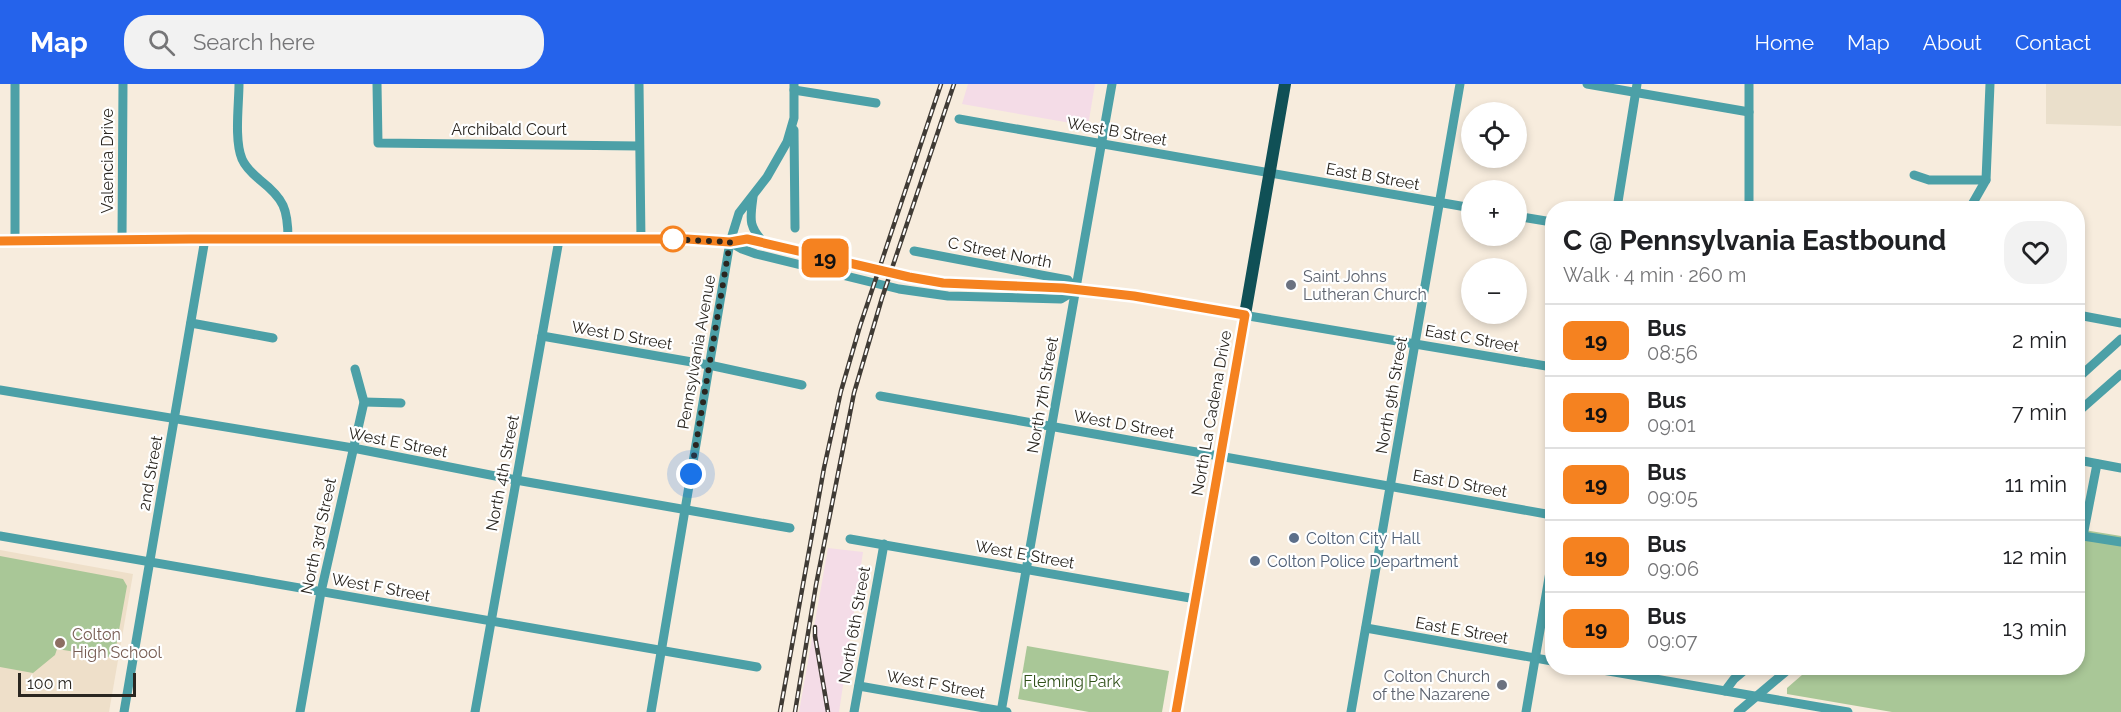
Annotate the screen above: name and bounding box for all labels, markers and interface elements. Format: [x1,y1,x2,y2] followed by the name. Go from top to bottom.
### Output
[124,15,544,69] search box
[30,26,88,59] text: Map
[145,26,178,59] icon: search
[193,29,315,55] text: Search here
[1755,30,1814,55] text: Home
[1847,30,1890,55] text: Map
[1923,30,1982,55] text: About
[2015,30,2091,55] text: Contact
[1461,102,1527,324] map controls
[1461,102,1527,168] button: locate
[98,108,117,214] street label: Valencia Drive
[1065,113,1169,150] street label: West B Street
[451,120,567,139] street label: Archibald Court
[1325,159,1422,194] street label: East B Street
[1461,180,1527,246] button: +
[2004,221,2067,284] button: heart
[1563,224,1946,257] text: C @ Pennsylvania Eastbound
[660,226,686,252] unlabelled marker
[946,233,1054,272] street label: C Street North
[798,238,852,278] line badge: 19
[814,246,836,271] text: 19
[1461,258,1527,324] button: −
[1563,263,1746,287] text: Walk · 4 min · 260 m
[1303,267,1427,304] place label: Saint Johns Lutheran Church
[674,273,719,431] street label: Pennsylvania Avenue
[1284,278,1298,292] marker: Saint Johns Lutheran Church
[1647,315,1686,341] text: Bus
[570,317,674,354] street label: West D Street
[1423,321,1521,356] street label: East C Street
[2012,327,2067,353] text: 2 min
[1585,328,1607,353] text: 19
[1188,329,1235,497] street label: North La Cadena Drive
[1372,334,1411,455] street label: North 9th Street
[1023,335,1062,455] street label: North 7th Street
[1647,341,1698,365] text: 08:56
[1647,387,1686,413] text: Bus
[2012,399,2067,425] text: 7 min
[1585,400,1607,425] text: 19
[1072,406,1176,443] street label: West D Street
[482,413,523,533] street label: North 4th Street
[1647,413,1696,437] text: 09:01
[347,424,450,462] street label: West E Street
[135,433,167,512] street label: 2nd Street
[676,459,706,489] your location
[1647,459,1686,485] text: Bus
[1411,466,1509,501] street label: East D Street
[2005,471,2067,497] text: 11 min
[1585,472,1607,497] text: 19
[297,476,340,596] street label: North 3rd Street
[1647,485,1698,509] text: 09:05
[1306,529,1421,548] place label: Colton City Hall
[1287,531,1301,545] marker: Colton City Hall
[1647,531,1686,557] text: Bus
[974,536,1077,573] street label: West E Street
[2003,543,2067,569] text: 12 min
[1585,544,1607,569] text: 19
[1267,552,1459,571] place label: Colton Police Department
[1248,554,1262,568] marker: Colton Police Department
[1647,557,1699,581] text: 09:06
[835,564,874,685] street label: North 6th Street
[330,569,432,606] street label: West F Street
[1647,603,1686,629] text: Bus
[1414,613,1510,648] street label: East E Street
[2002,615,2067,641] text: 13 min
[1585,616,1607,641] text: 19
[72,625,162,662] place label: Colton High School
[1647,629,1698,653] text: 09:07
[53,636,67,650] marker: Colton High School
[885,666,987,703] street label: West F Street
[1372,667,1490,704] place label: Colton Church of the Nazarene
[18,670,136,698] scale bar
[1023,672,1121,691] park label: Fleming Park
[27,674,72,693] text: 100 m
[1495,678,1509,692] marker: Colton Church of the Nazarene

